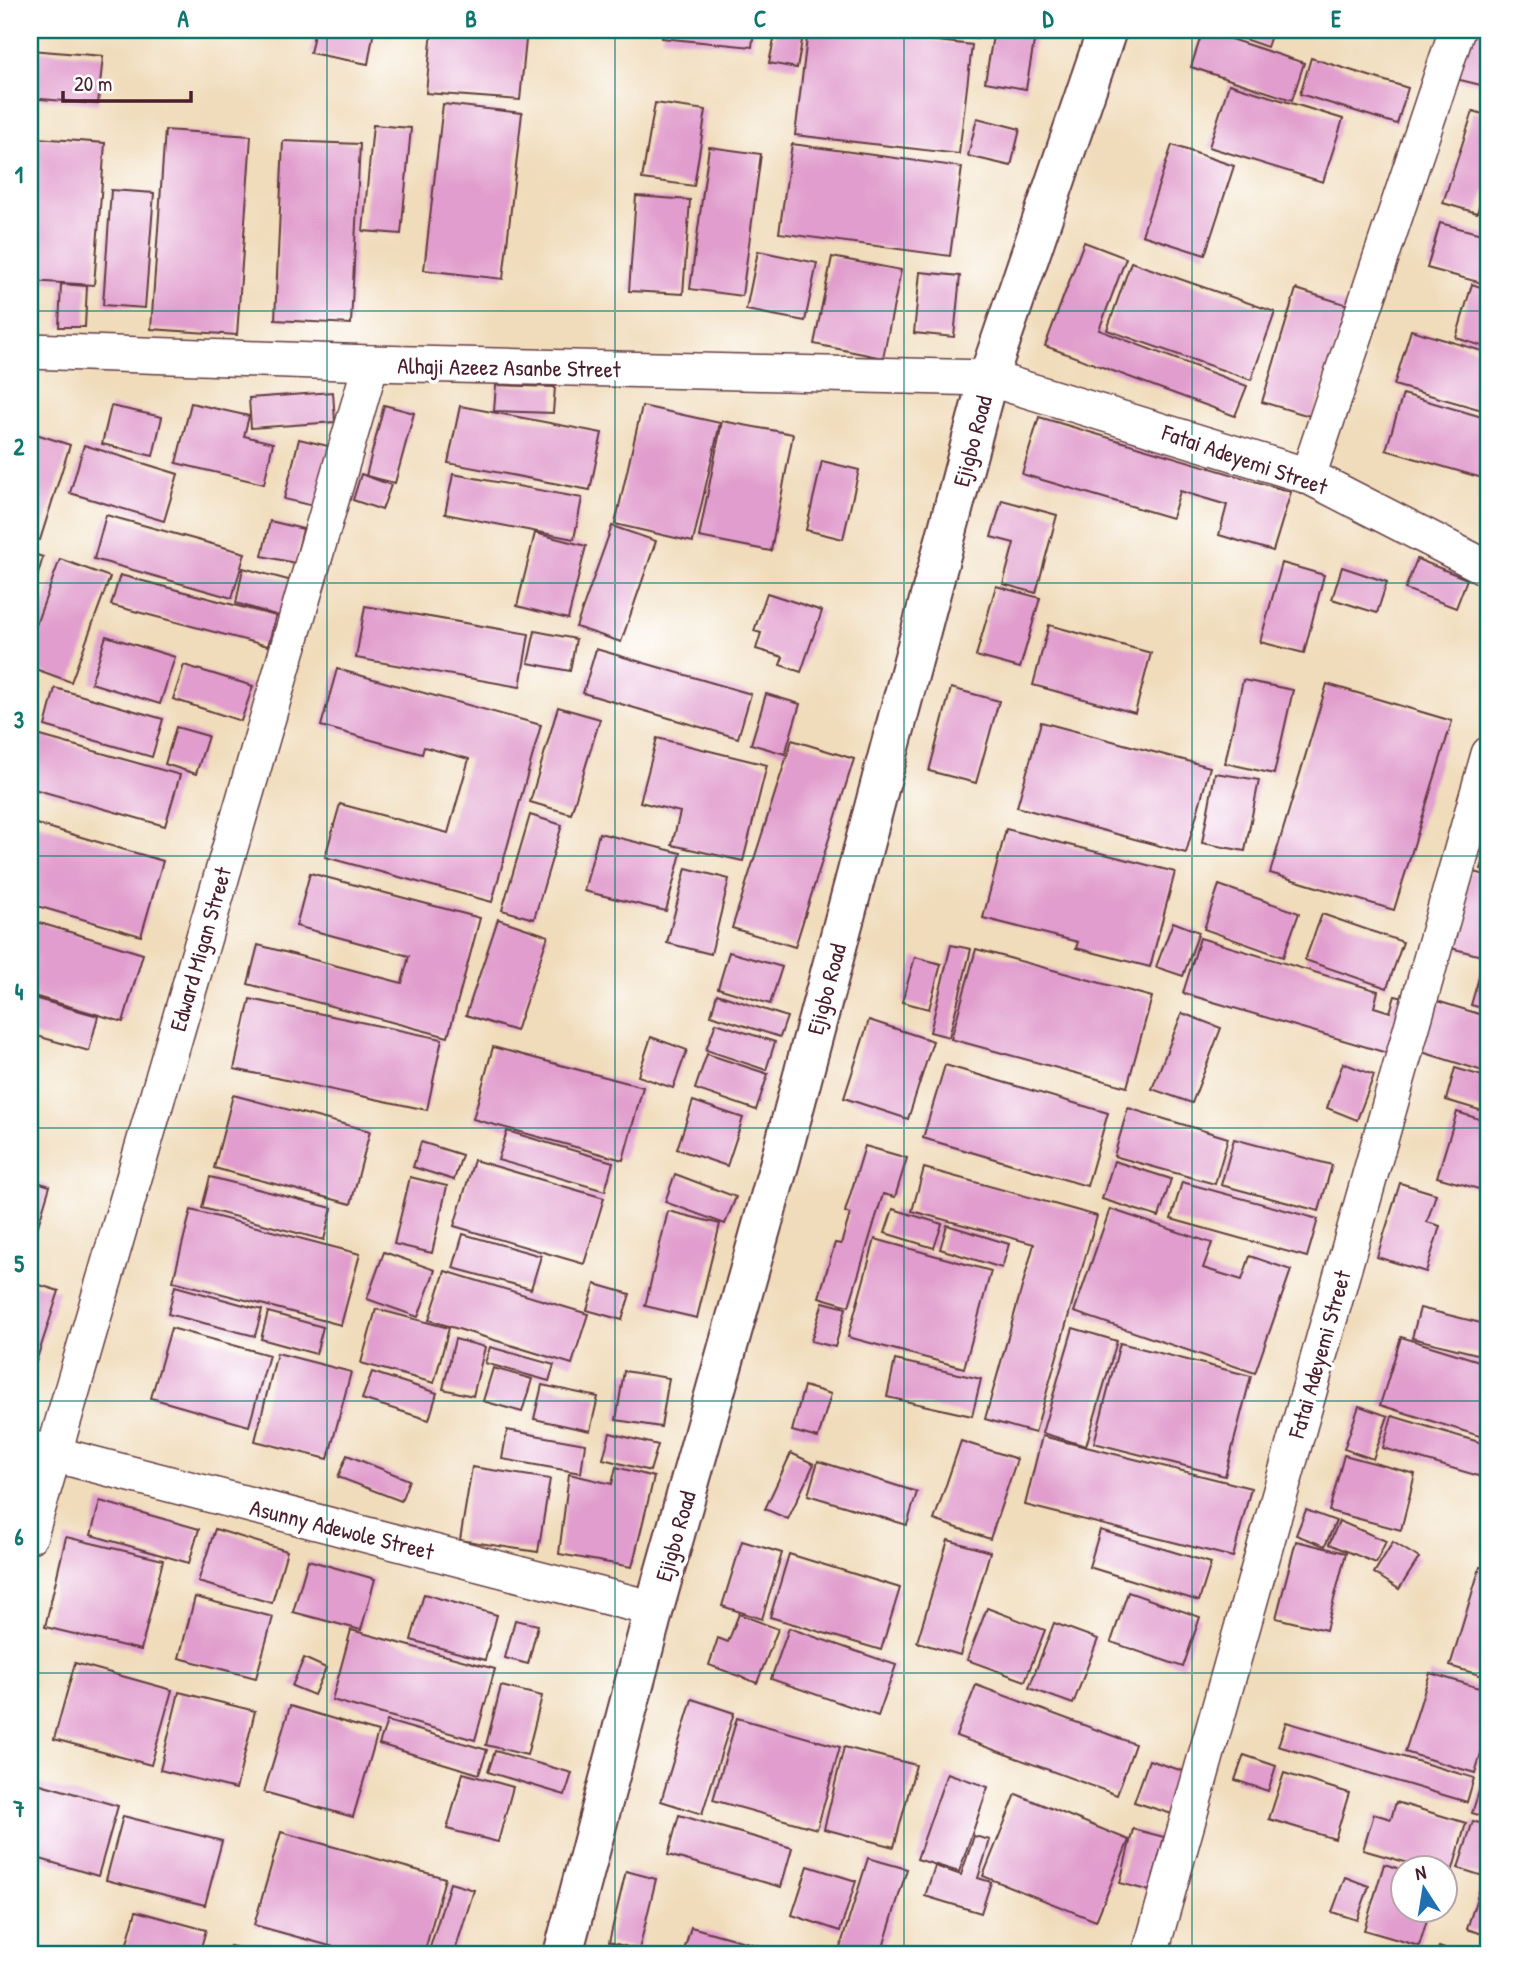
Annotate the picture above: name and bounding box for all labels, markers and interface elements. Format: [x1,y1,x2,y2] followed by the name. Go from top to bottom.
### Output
[177,3,189,34] text: A
[465,3,477,34] text: B
[754,3,766,34] text: C
[1043,3,1055,34] text: D
[1331,3,1342,34] text: E
[63,60,191,104] scale bar
[74,69,112,98] text: 20 m
[15,159,23,190] text: 1
[397,350,622,384] street label: Alhaji Azeez Asanbe Street
[945,392,999,490] street label: Ejigbo Road
[1157,416,1333,502] street label: Fatai Adeyemi Street
[14,431,25,462] text: 2
[14,704,24,735] text: 3
[162,862,239,1035] street label: Edward Migan Street
[799,940,853,1038] street label: Ejigbo Road
[15,976,24,1007] text: 4
[14,1248,24,1279] text: 5
[1280,1266,1358,1442] street label: Fatai Adeyemi Street
[647,1487,703,1585] street label: Ejigbo Road
[247,1491,438,1567] street label: Asunny Adewole Street
[14,1521,24,1552] text: 6
[12,1793,25,1824] text: 7
[1390,1854,1460,1924] north arrow
[1413,1859,1428,1886] text: N

